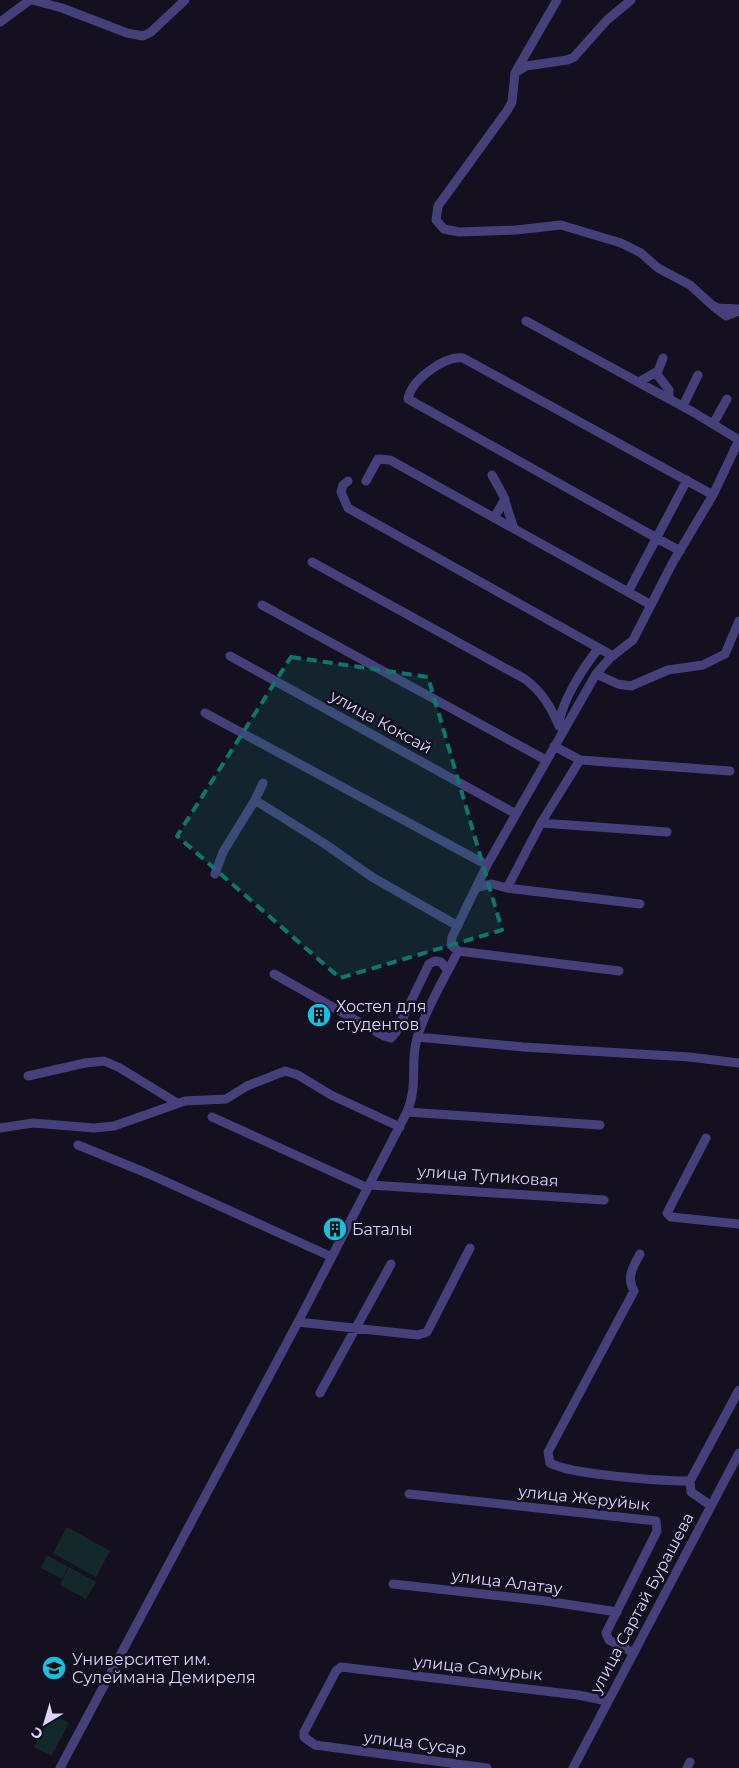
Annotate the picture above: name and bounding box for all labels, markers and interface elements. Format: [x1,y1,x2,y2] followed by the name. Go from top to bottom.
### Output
[326,686,435,758] street label: улица Коксай
[336,997,426,1034] place label: Хостел для студентов
[306,1002,332,1028] building icon: Хостел для студентов
[416,1162,559,1190] street label: улица Тупиковая
[322,1216,348,1242] building icon: Баталы
[352,1220,413,1239] place label: Баталы
[516,1482,651,1514] street label: улица Жеруйык
[586,1509,698,1697] street label: улица Сартай Бурашева
[450,1566,563,1598] street label: улица Алатау
[72,1650,256,1687] place label: Университет им. Сулеймана Демиреля
[412,1652,544,1684] street label: улица Самурык
[41,1655,67,1681] school or university icon: Университет им. Сулеймана Демиреля
[20,1698,70,1748] north arrow
[27,1723,47,1743] text: С
[361,1727,468,1759] street label: улица Сусар

